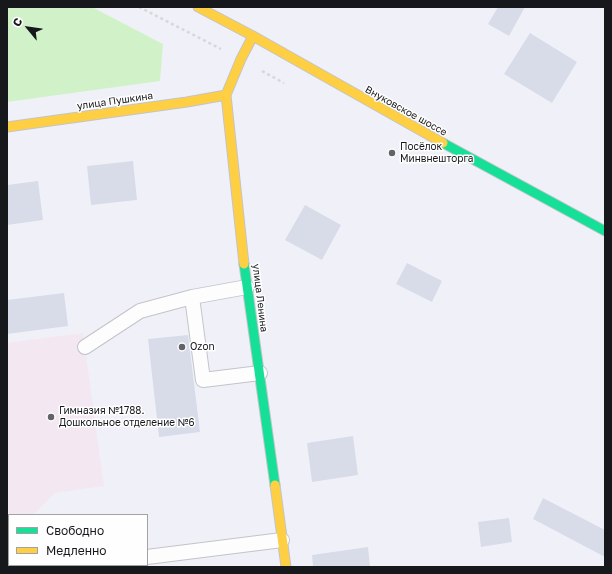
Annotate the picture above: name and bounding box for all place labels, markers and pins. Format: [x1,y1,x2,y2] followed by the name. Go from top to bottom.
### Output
[400,141,473,164] place label: Посёлок Минвнешторга
[387,148,397,158] marker: Посёлок Минвнешторга
[190,341,215,353] place label: Ozon
[177,342,187,352] marker: Ozon
[59,405,195,428] place label: Гимназия №1788. Дошкольное отделение №6
[46,412,56,422] marker: Гимназия №1788. Дошкольное отделение №6

